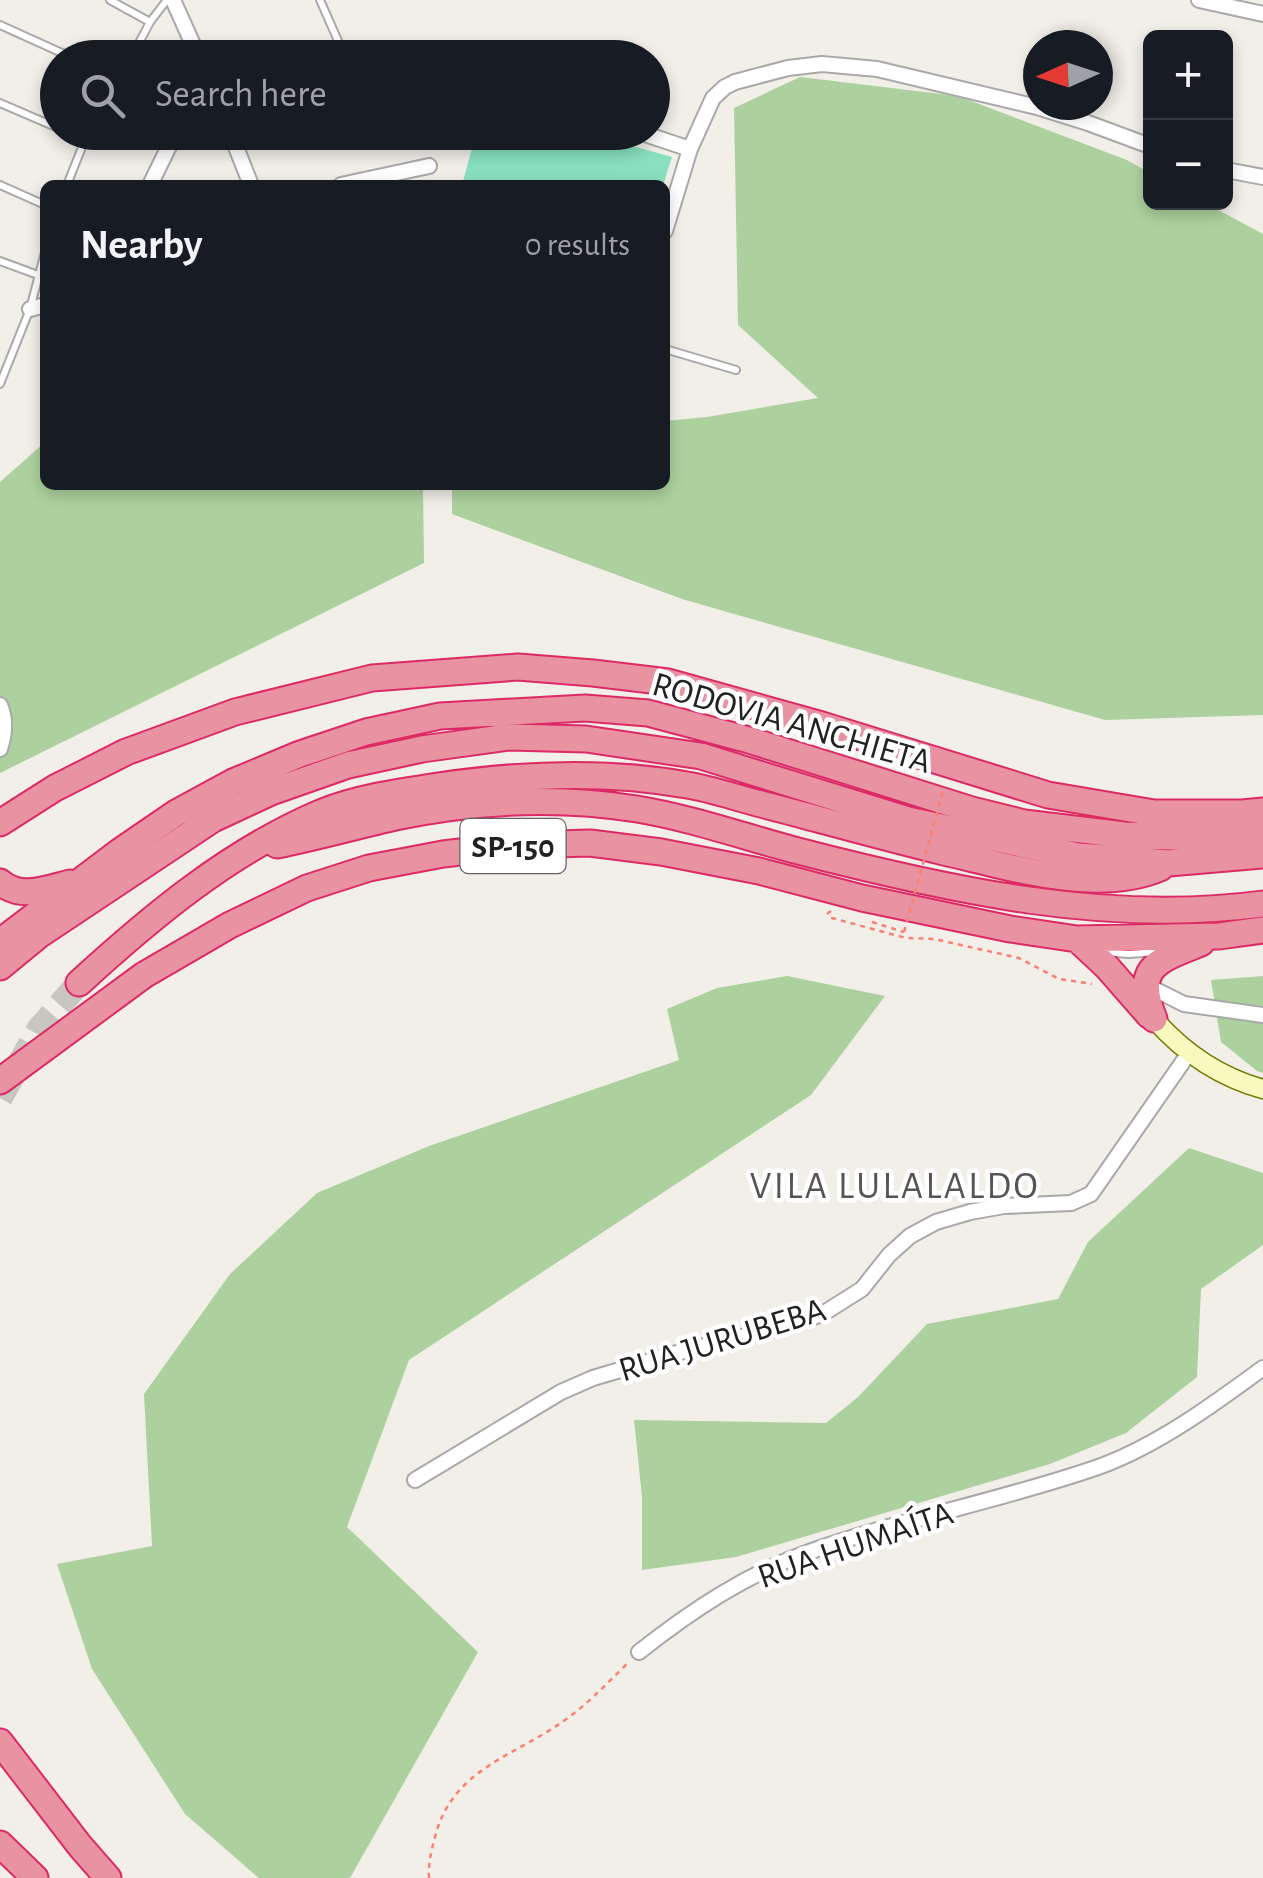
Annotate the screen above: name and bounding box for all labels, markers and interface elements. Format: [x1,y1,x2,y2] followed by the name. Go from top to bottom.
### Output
[1023,30,1113,120] north arrow
[1143,30,1233,210] map controls
[1143,30,1233,120] button: +
[40,40,670,150] search box
[75,68,130,123] icon: search
[155,76,327,114] text: Search here
[1143,120,1233,210] button: −
[80,224,203,266] text: Nearby
[525,229,630,261] text: 0 results
[648,667,935,780] street label: RODOVIA ANCHIETA
[460,819,566,873] road number: SP-150
[750,1168,1040,1206] district label: VILA LULALALDO
[615,1292,830,1388] street label: RUA JURUBEBA
[753,1494,958,1595] street label: RUA HUMAÍTA

